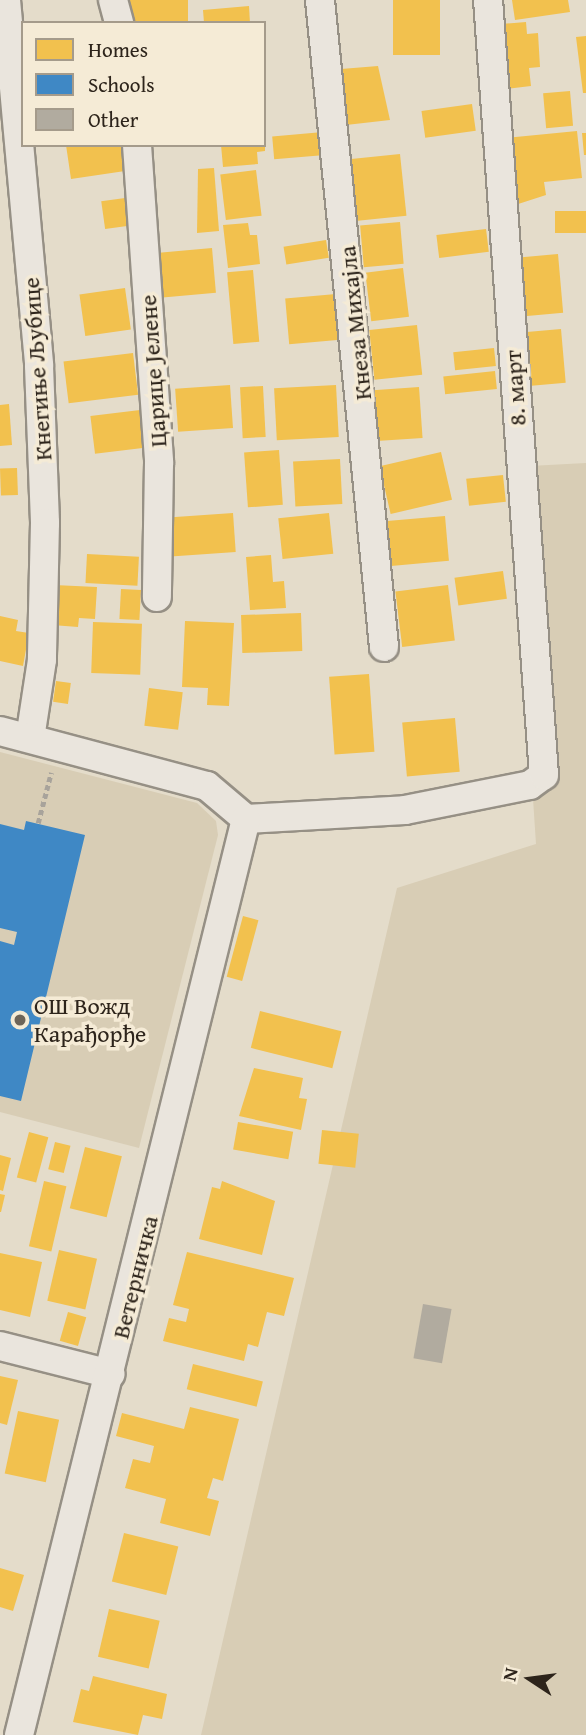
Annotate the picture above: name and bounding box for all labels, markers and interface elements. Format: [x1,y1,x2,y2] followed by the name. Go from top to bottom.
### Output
[21,21,266,147] legend
[88,34,148,65] text: Homes
[88,69,155,100] text: Schools
[88,104,138,135] text: Other
[333,244,377,402] street label: Кнеза Михајла
[16,276,58,462] street label: Кнегиње Љубице
[133,294,173,448] street label: Царице Јелене
[498,349,532,427] street label: 8. март
[34,992,146,1048] place label: ОШ Вожд Карађорђе
[12,1012,28,1028] marker: ОШ Вожд Карађорђе
[106,1213,164,1341] street label: Ветерничка
[495,1644,565,1714] north arrow
[494,1665,525,1684] text: N

